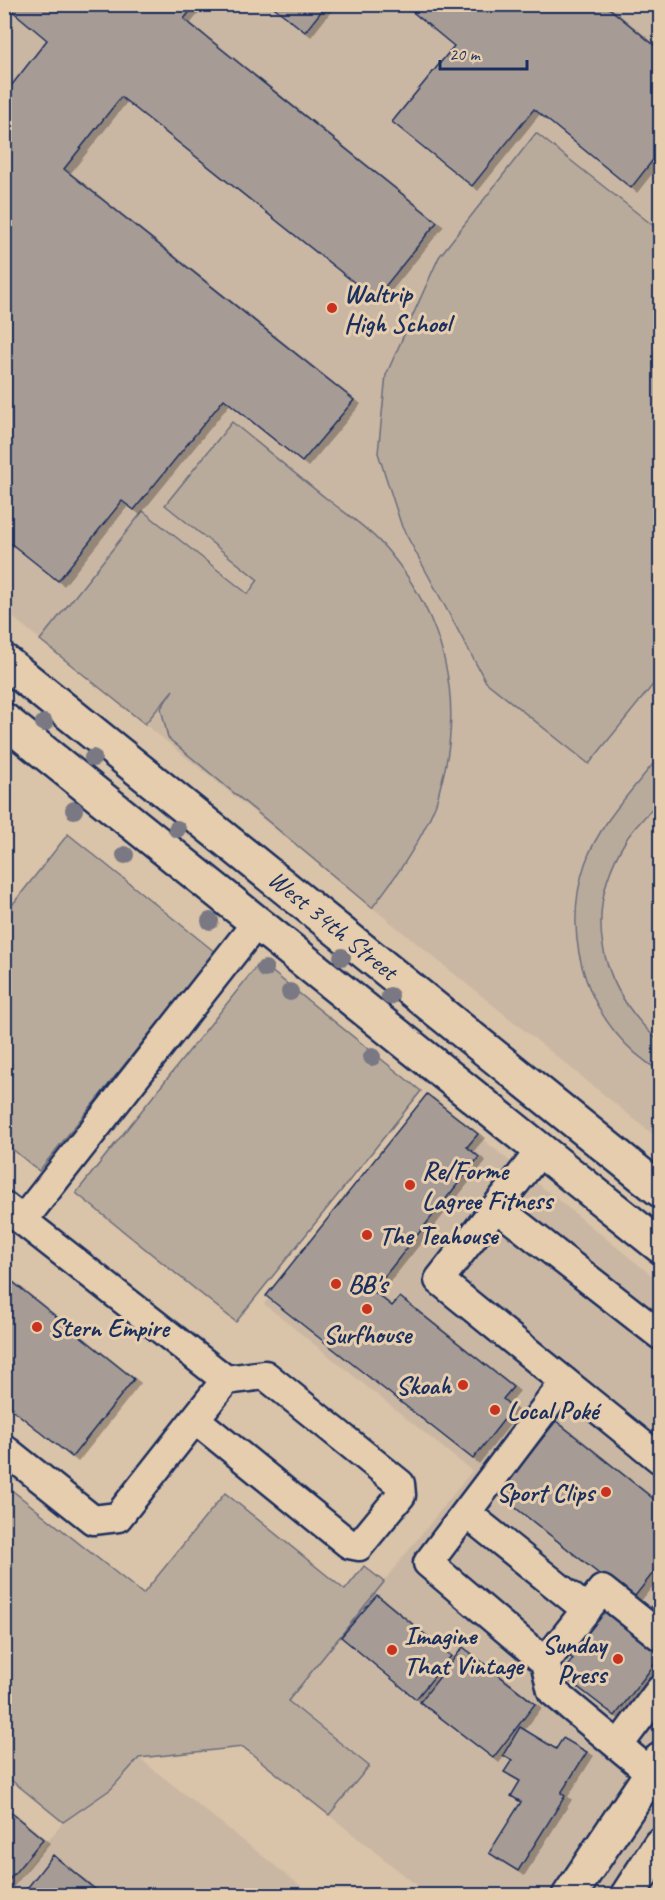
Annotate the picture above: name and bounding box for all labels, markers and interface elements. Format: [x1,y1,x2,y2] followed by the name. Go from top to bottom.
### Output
[440,33,527,71] scale bar
[449,43,482,65] text: 20 m
[344,277,455,340] place label: Waltrip High School
[325,301,339,315] marker: Waltrip High School
[261,863,406,989] street label: West 34th Street
[422,1154,555,1217] place label: Re/Forme Lagree Fitness
[403,1178,417,1192] marker: Re/Forme Lagree Fitness
[379,1219,500,1252] place label: The Teahouse
[360,1228,374,1242] marker: The Teahouse
[348,1268,390,1301] place label: BB's
[329,1277,343,1291] marker: BB's
[360,1302,374,1316] marker: Surfhouse
[49,1311,171,1344] place label: Stern Empire
[323,1318,413,1351] place label: Surfhouse
[30,1320,44,1334] marker: Stern Empire
[396,1369,452,1402] place label: Skoah
[456,1378,470,1392] marker: Skoah
[507,1394,602,1427] place label: Local Poké
[488,1403,502,1417] marker: Local Poké
[496,1476,597,1509] place label: Sport Clips
[599,1485,613,1499] marker: Sport Clips
[404,1619,525,1682] place label: Imagine That Vintage
[542,1628,609,1691] place label: Sunday Press
[385,1643,399,1657] marker: Imagine That Vintage
[611,1652,625,1666] marker: Sunday Press

